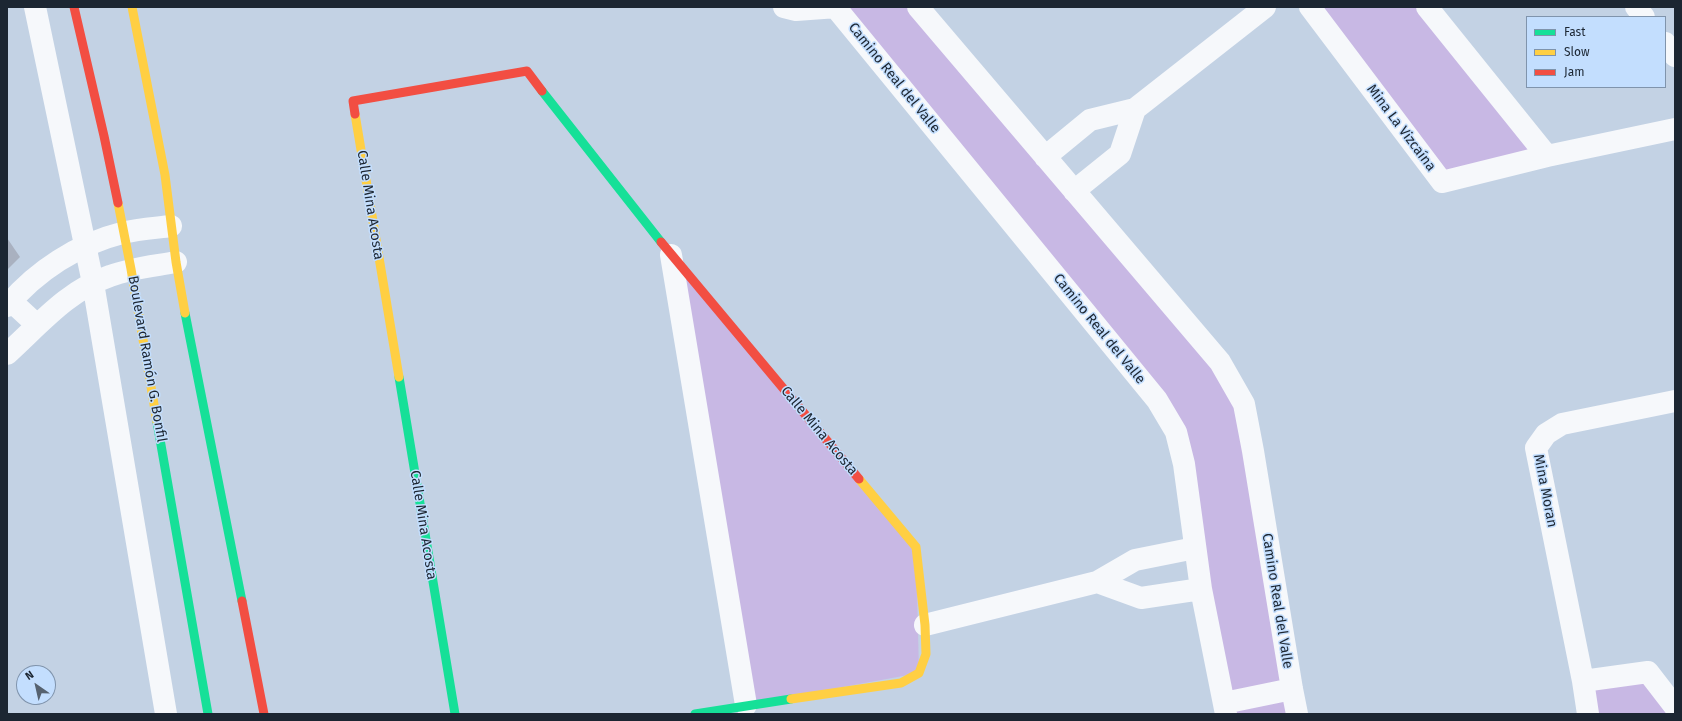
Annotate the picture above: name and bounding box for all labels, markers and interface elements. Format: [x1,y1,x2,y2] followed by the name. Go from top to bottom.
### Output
[1526,16,1666,88] legend
[844,20,944,136] street label: Camino Real del Valle
[1564,25,1586,39] text: Fast
[1564,45,1590,59] text: Slow
[1564,65,1584,79] text: Jam
[1363,81,1439,175] street label: Mina La Vizcaína
[353,149,387,261] street label: Calle Mina Acosta
[1049,271,1149,387] street label: Camino Real del Valle
[124,274,170,444] street label: Boulevard Ramón G. Bonfil
[777,383,861,479] street label: Calle Mina Acosta
[1530,453,1560,529] street label: Mina Moran
[406,469,440,581] street label: Calle Mina Acosta
[1258,532,1296,670] street label: Camino Real del Valle
[16,665,56,705] north arrow
[23,668,36,683] text: N

